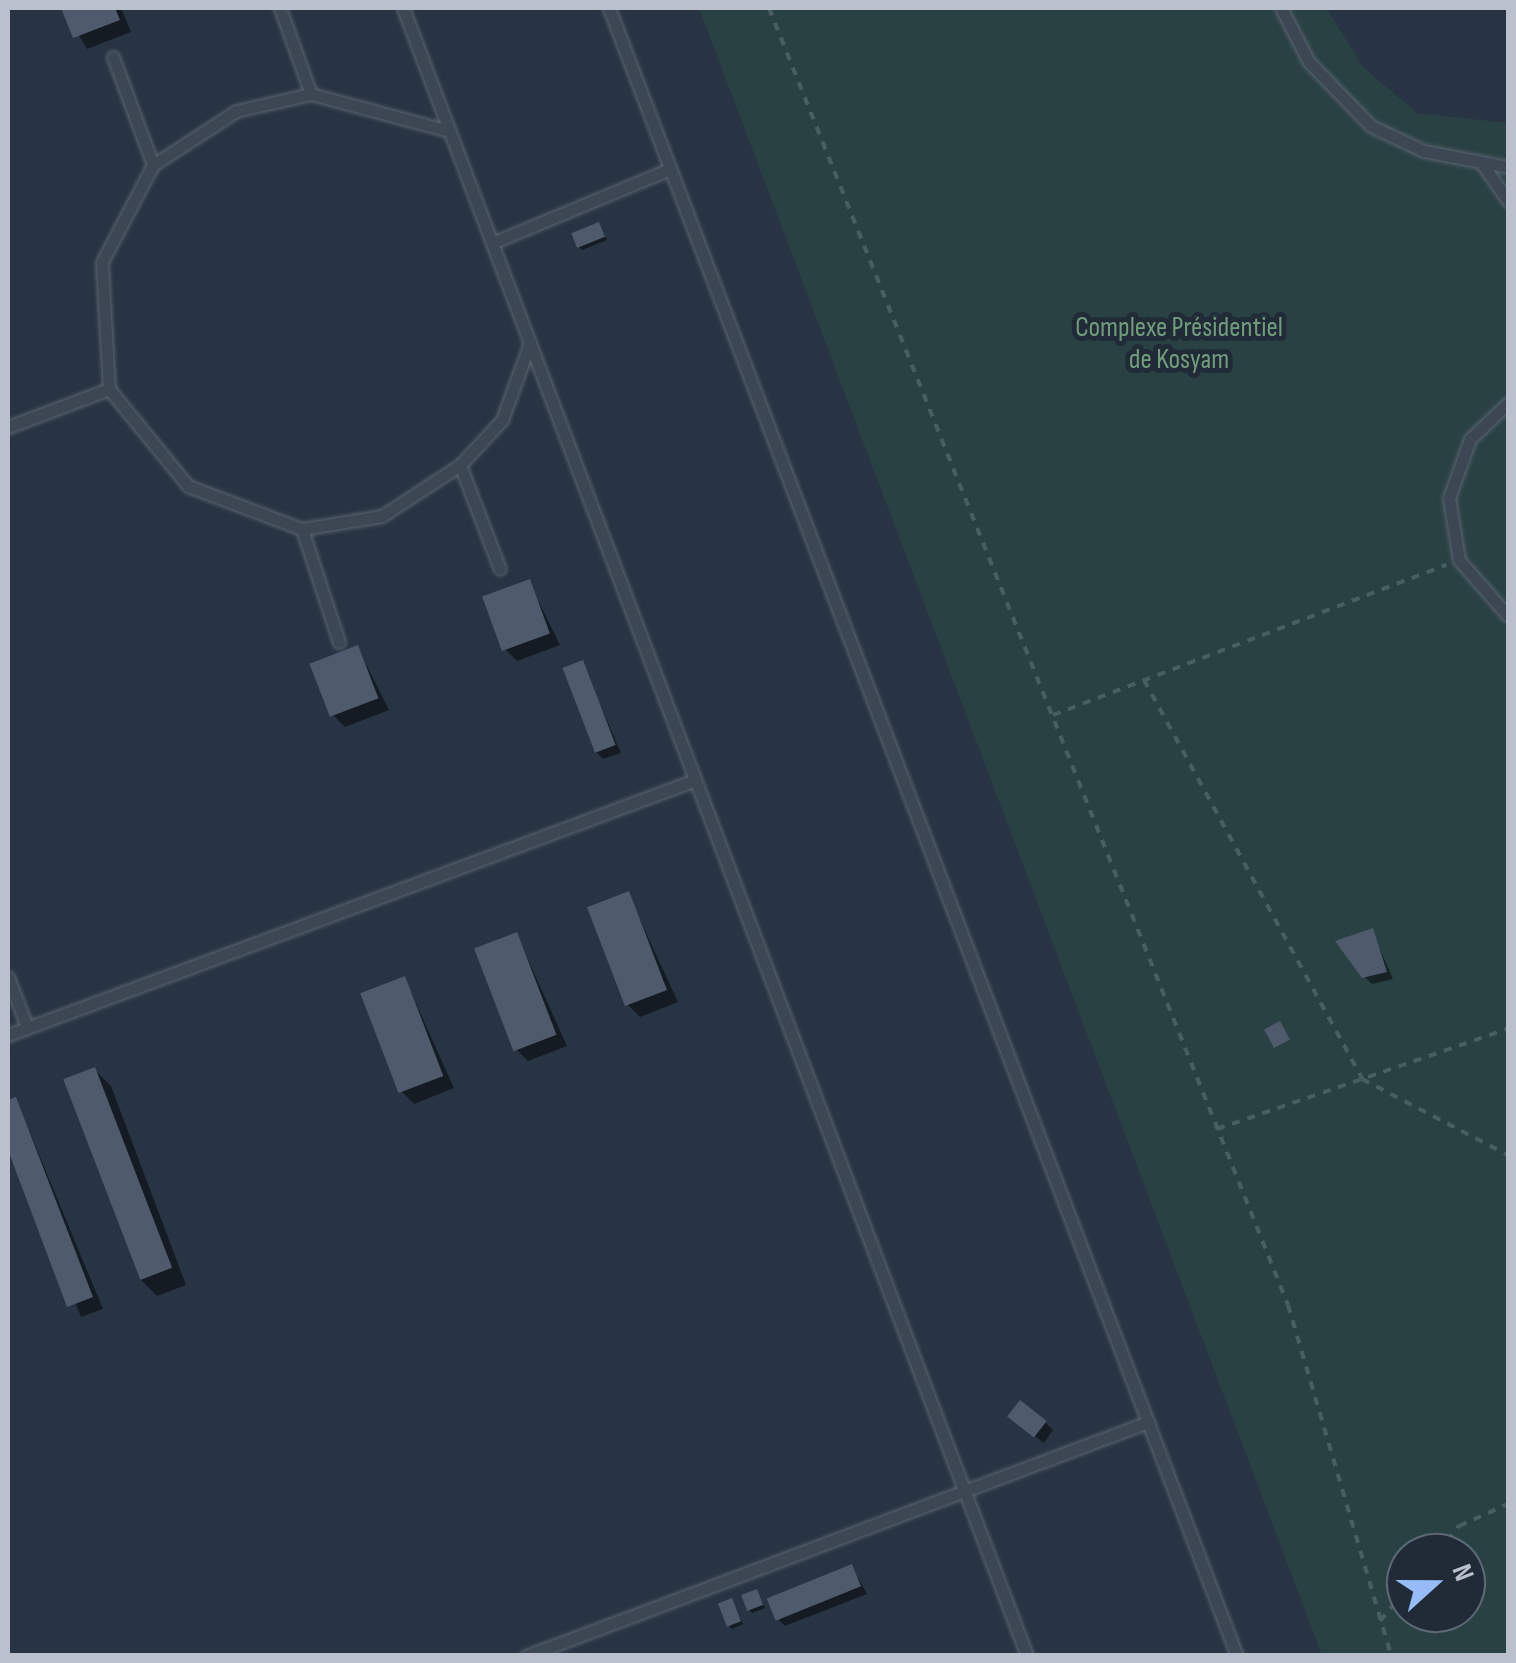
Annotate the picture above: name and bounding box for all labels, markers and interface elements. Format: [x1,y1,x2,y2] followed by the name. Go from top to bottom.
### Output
[1075,311,1283,377] park label: Complexe Présidentiel de Kosyam
[1386,1533,1486,1633] north arrow
[1445,1560,1481,1586] text: N

